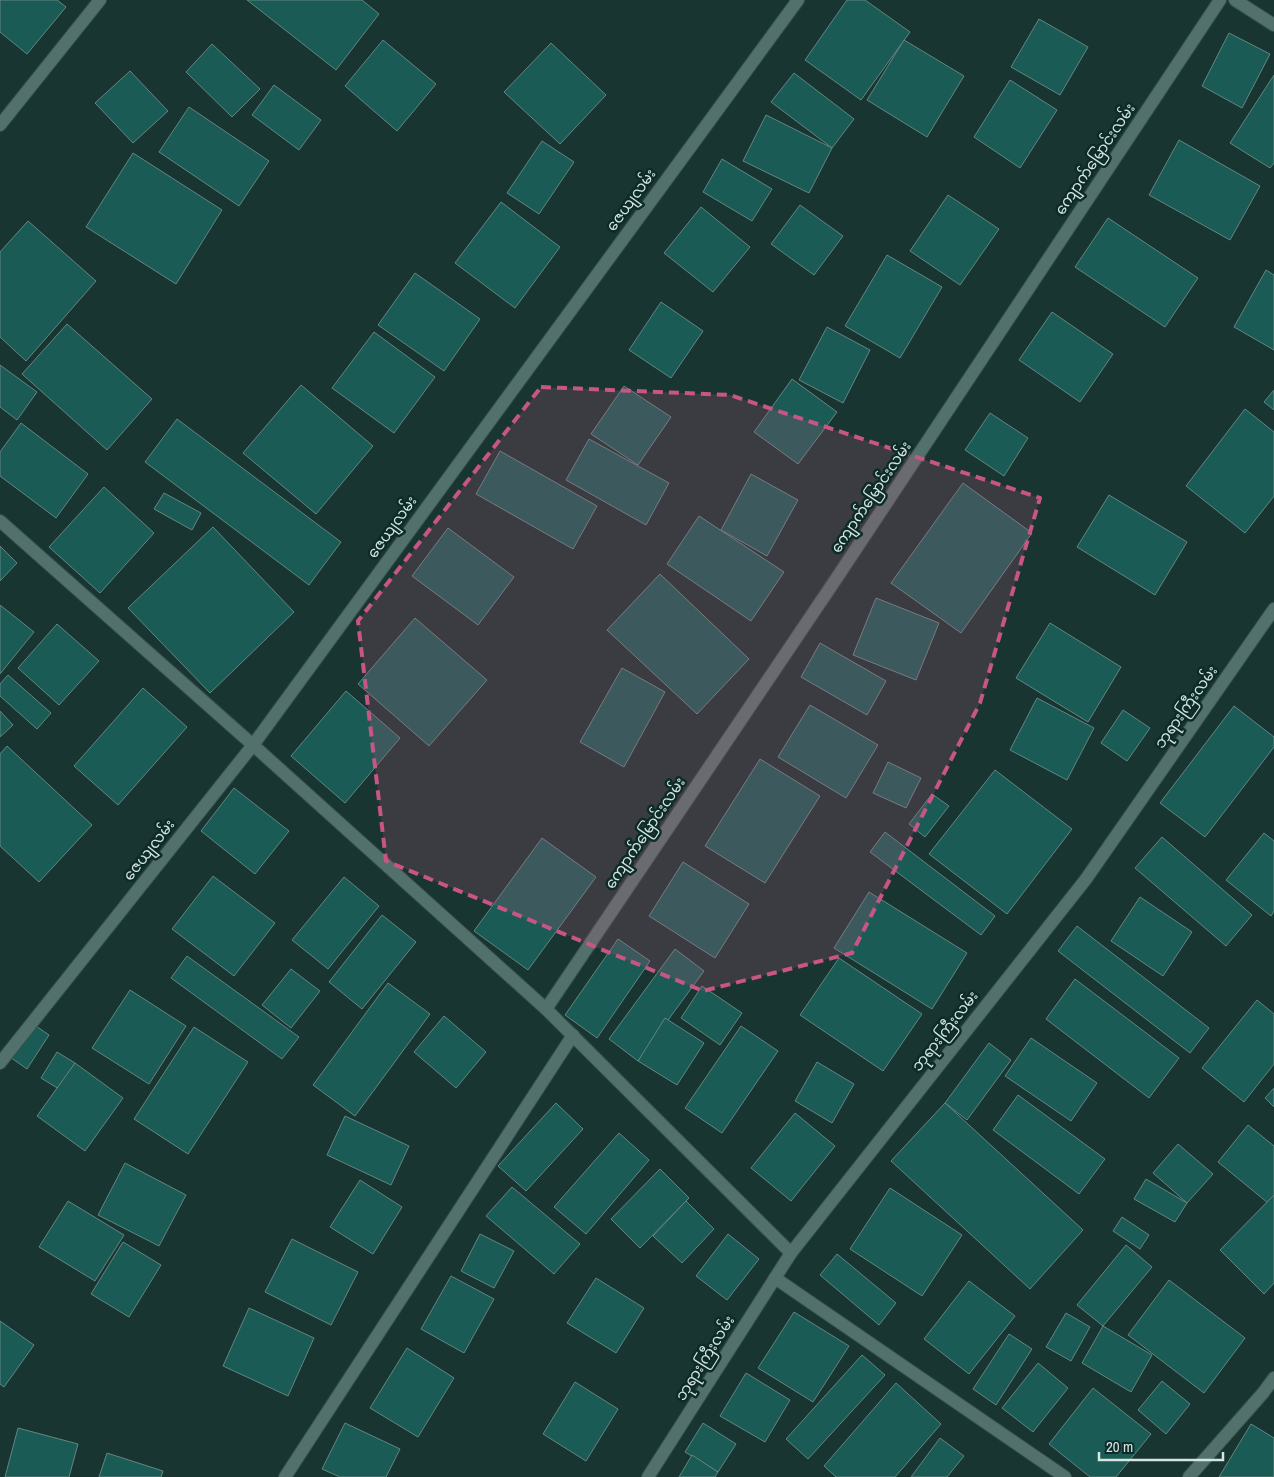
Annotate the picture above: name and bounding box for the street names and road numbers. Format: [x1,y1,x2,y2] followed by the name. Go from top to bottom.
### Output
[1049,99,1141,220] street label: ကျောက်မြောင်းလမ်း
[601,164,662,236] street label: ဇေယျလမ်း
[825,437,917,558] street label: ကျောက်မြောင်းလမ်း
[362,491,423,563] street label: ဇေယျလမ်း
[1149,661,1224,754] street label: ဘုရားကြီးလမ်း
[599,773,691,894] street label: ကျောက်မြောင်းလမ်း
[118,815,181,886] street label: ဇေယျလမ်း
[906,986,984,1077] street label: ဘုရားကြီးလမ်း
[670,1311,741,1405] street label: ဘုရားကြီးလမ်း

